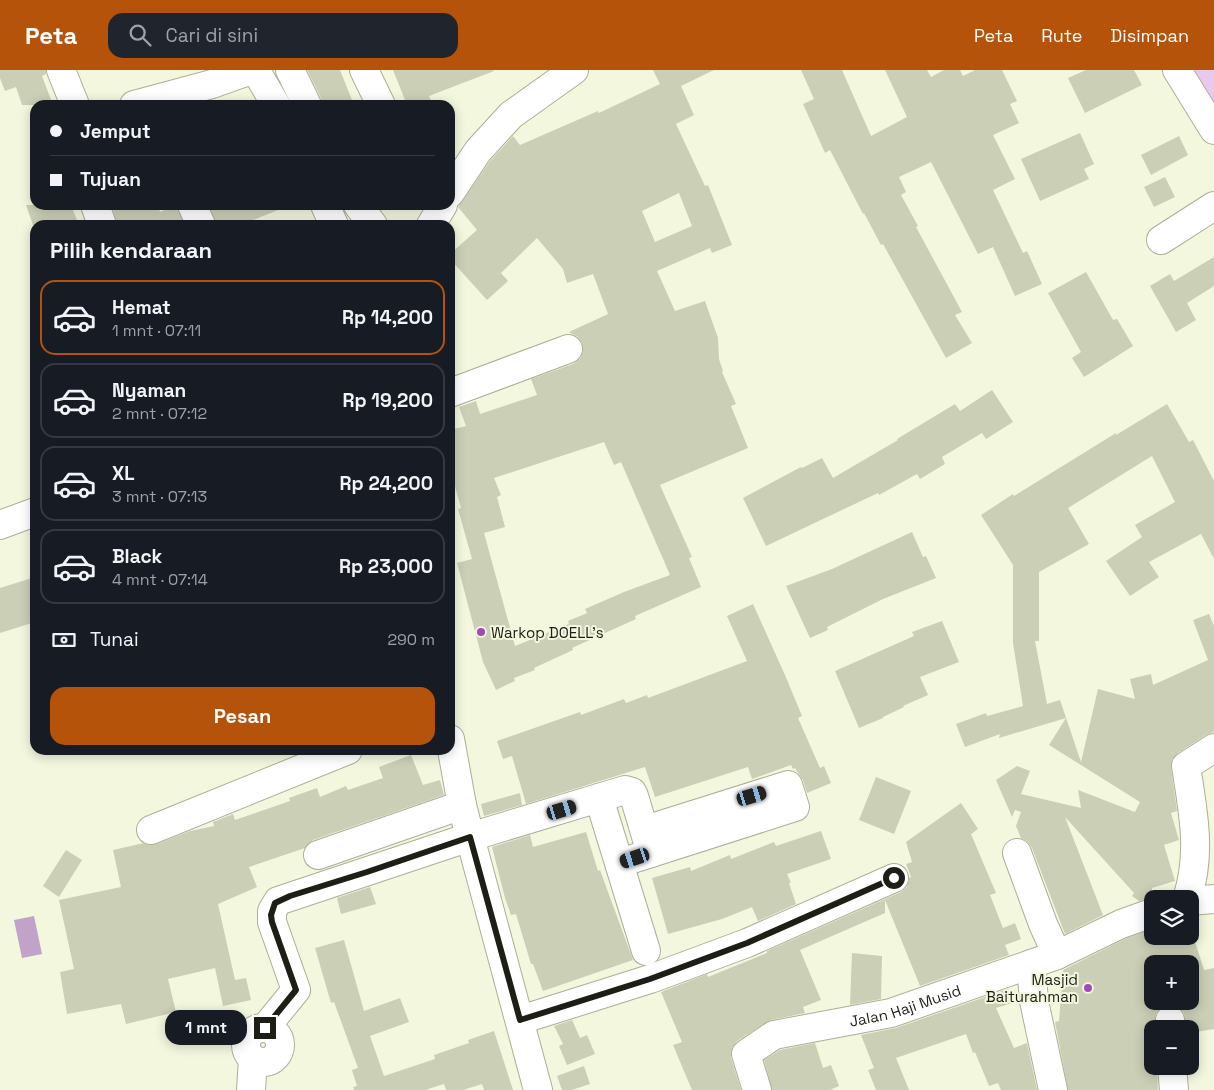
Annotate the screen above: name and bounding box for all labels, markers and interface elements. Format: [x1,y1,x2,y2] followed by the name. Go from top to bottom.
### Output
[108,13,458,58] search box
[25,20,78,51] text: Peta
[126,21,154,49] icon: search
[166,23,258,48] text: Cari di sini
[974,24,1013,47] text: Peta
[1041,24,1082,47] text: Rute
[1110,24,1189,47] text: Disimpan
[80,119,151,144] text: Jemput
[80,167,141,192] text: Tujuan
[50,236,212,264] text: Pilih kendaraan
[52,295,97,340] icon: car
[112,295,171,320] text: Hemat
[342,305,433,330] text: Rp 14,200
[112,320,201,341] text: 1 mnt · 07:11
[52,378,97,423] icon: car
[112,378,186,403] text: Nyaman
[342,388,433,413] text: Rp 19,200
[112,403,207,424] text: 2 mnt · 07:12
[52,461,97,506] icon: car
[112,461,135,486] text: XL
[339,471,433,496] text: Rp 24,200
[112,486,207,507] text: 3 mnt · 07:13
[52,544,97,589] icon: car
[112,544,162,569] text: Black
[339,554,433,579] text: Rp 23,000
[112,569,208,590] text: 4 mnt · 07:14
[491,623,604,642] place label: Warkop DOELL's
[50,626,78,654] icon: cash
[475,626,487,638] marker: Warkop DOELL's
[90,627,139,652] text: Tunai
[387,629,435,650] text: 290 m
[50,687,435,745] button: Pesan
[735,784,768,808] car
[545,798,578,822] car
[618,846,651,870] car
[883,867,905,889] route start
[1144,890,1199,1075] map controls
[1144,890,1199,945] button: layers
[1144,955,1199,1010] button: +
[986,970,1078,1006] place label: Masjid Baiturahman
[848,980,963,1030] street label: Jalan Haji Musid
[1082,982,1094,994] marker: Masjid Baiturahman
[165,1010,248,1046] callout: 1 mnt
[185,1017,227,1038] text: 1 mnt
[254,1017,276,1039] route end
[1144,1020,1199,1075] button: −

